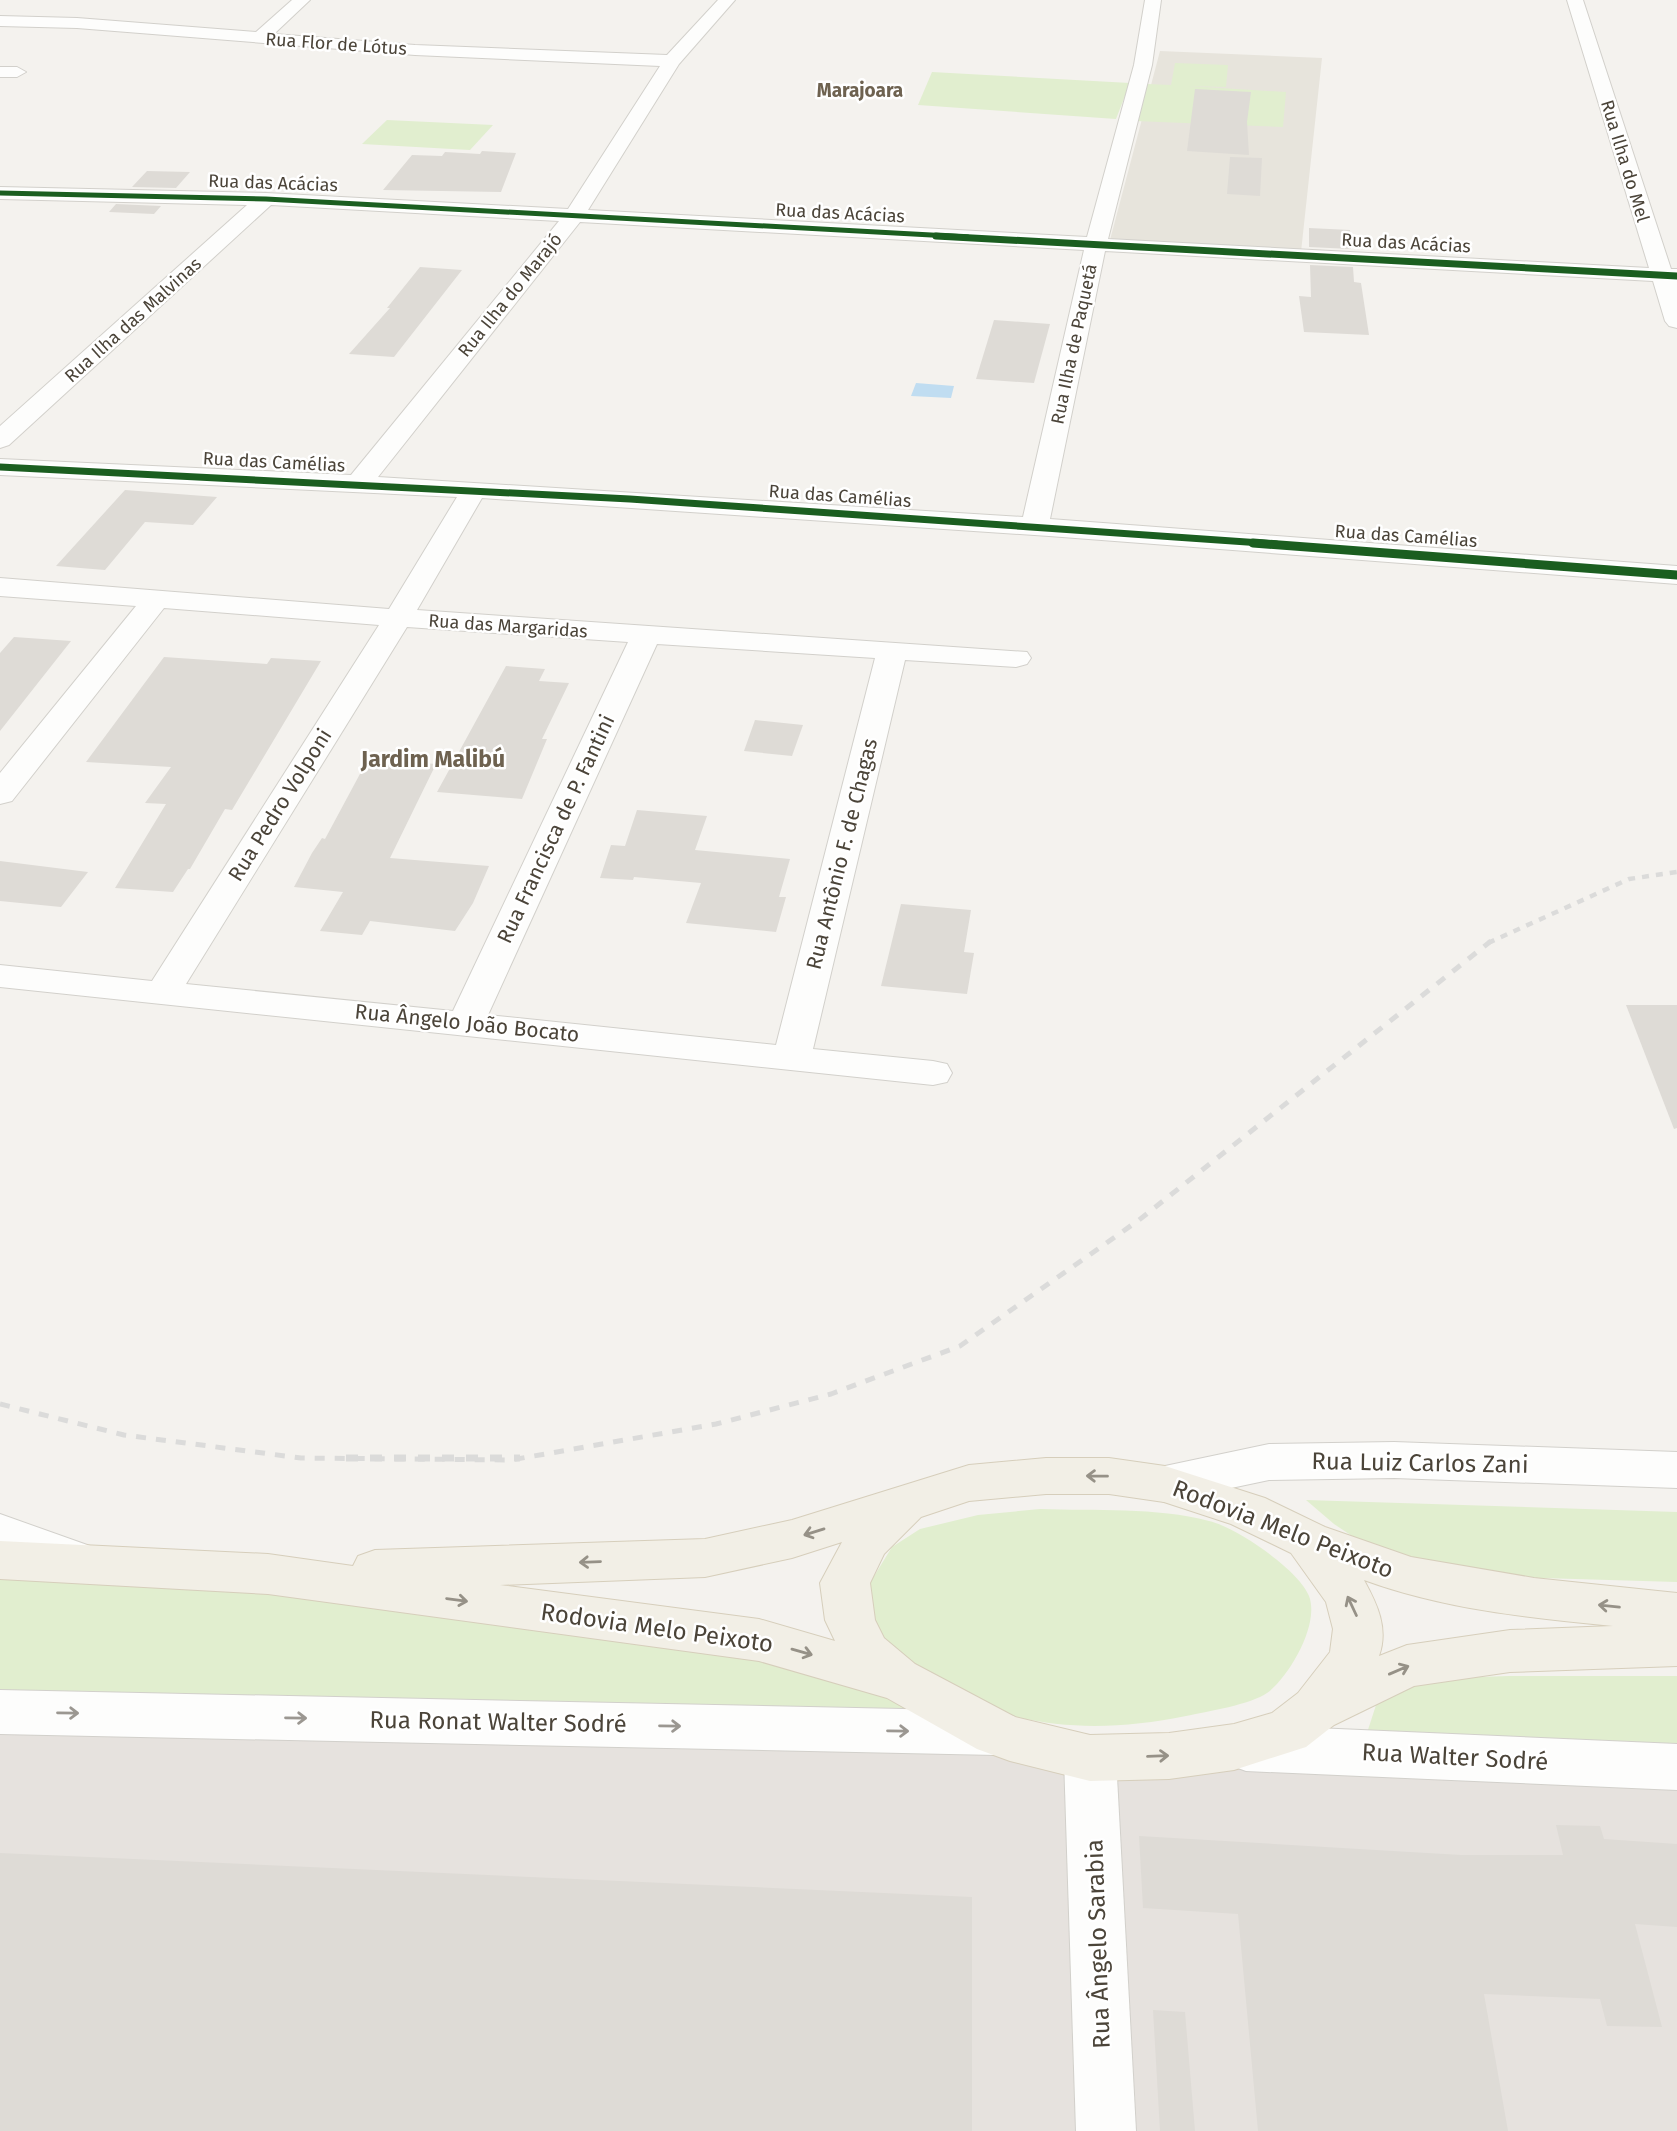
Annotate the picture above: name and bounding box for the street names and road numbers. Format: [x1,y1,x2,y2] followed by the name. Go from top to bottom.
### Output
[265,28,407,60] street label: Rua Flor de Lótus
[1596,97,1654,225] street label: Rua Ilha do Mel
[208,170,338,196] street label: Rua das Acácias
[775,199,905,227] street label: Rua das Acácias
[453,229,567,361] street label: Rua Ilha do Marajó
[1341,229,1471,257] street label: Rua das Acácias
[60,253,206,387] street label: Rua Ilha das Malvinas
[1046,262,1102,426] street label: Rua Ilha de Paquetá
[202,447,346,477] street label: Rua das Camélias
[768,480,912,512] street label: Rua das Camélias
[1334,520,1478,552] street label: Rua das Camélias
[428,609,588,643] street label: Rua das Margaridas
[491,710,621,948] street label: Rua Francisca de P. Fantini
[223,724,337,886] street label: Rua Pedro Volponi
[801,736,883,972] street label: Rua Antônio F. de Chagas
[353,998,581,1048] street label: Rua Ângelo João Bocato
[1311,1447,1529,1479] street label: Rua Luiz Carlos Zani
[1169,1474,1397,1584] street label: Rodovia Melo Peixoto
[539,1598,775,1658] street label: Rodovia Melo Peixoto
[369,1706,627,1738] street label: Rua Ronat Walter Sodré
[1361,1738,1549,1776] street label: Rua Walter Sodré
[1080,1839,1116,2049] street label: Rua Ângelo Sarabia

